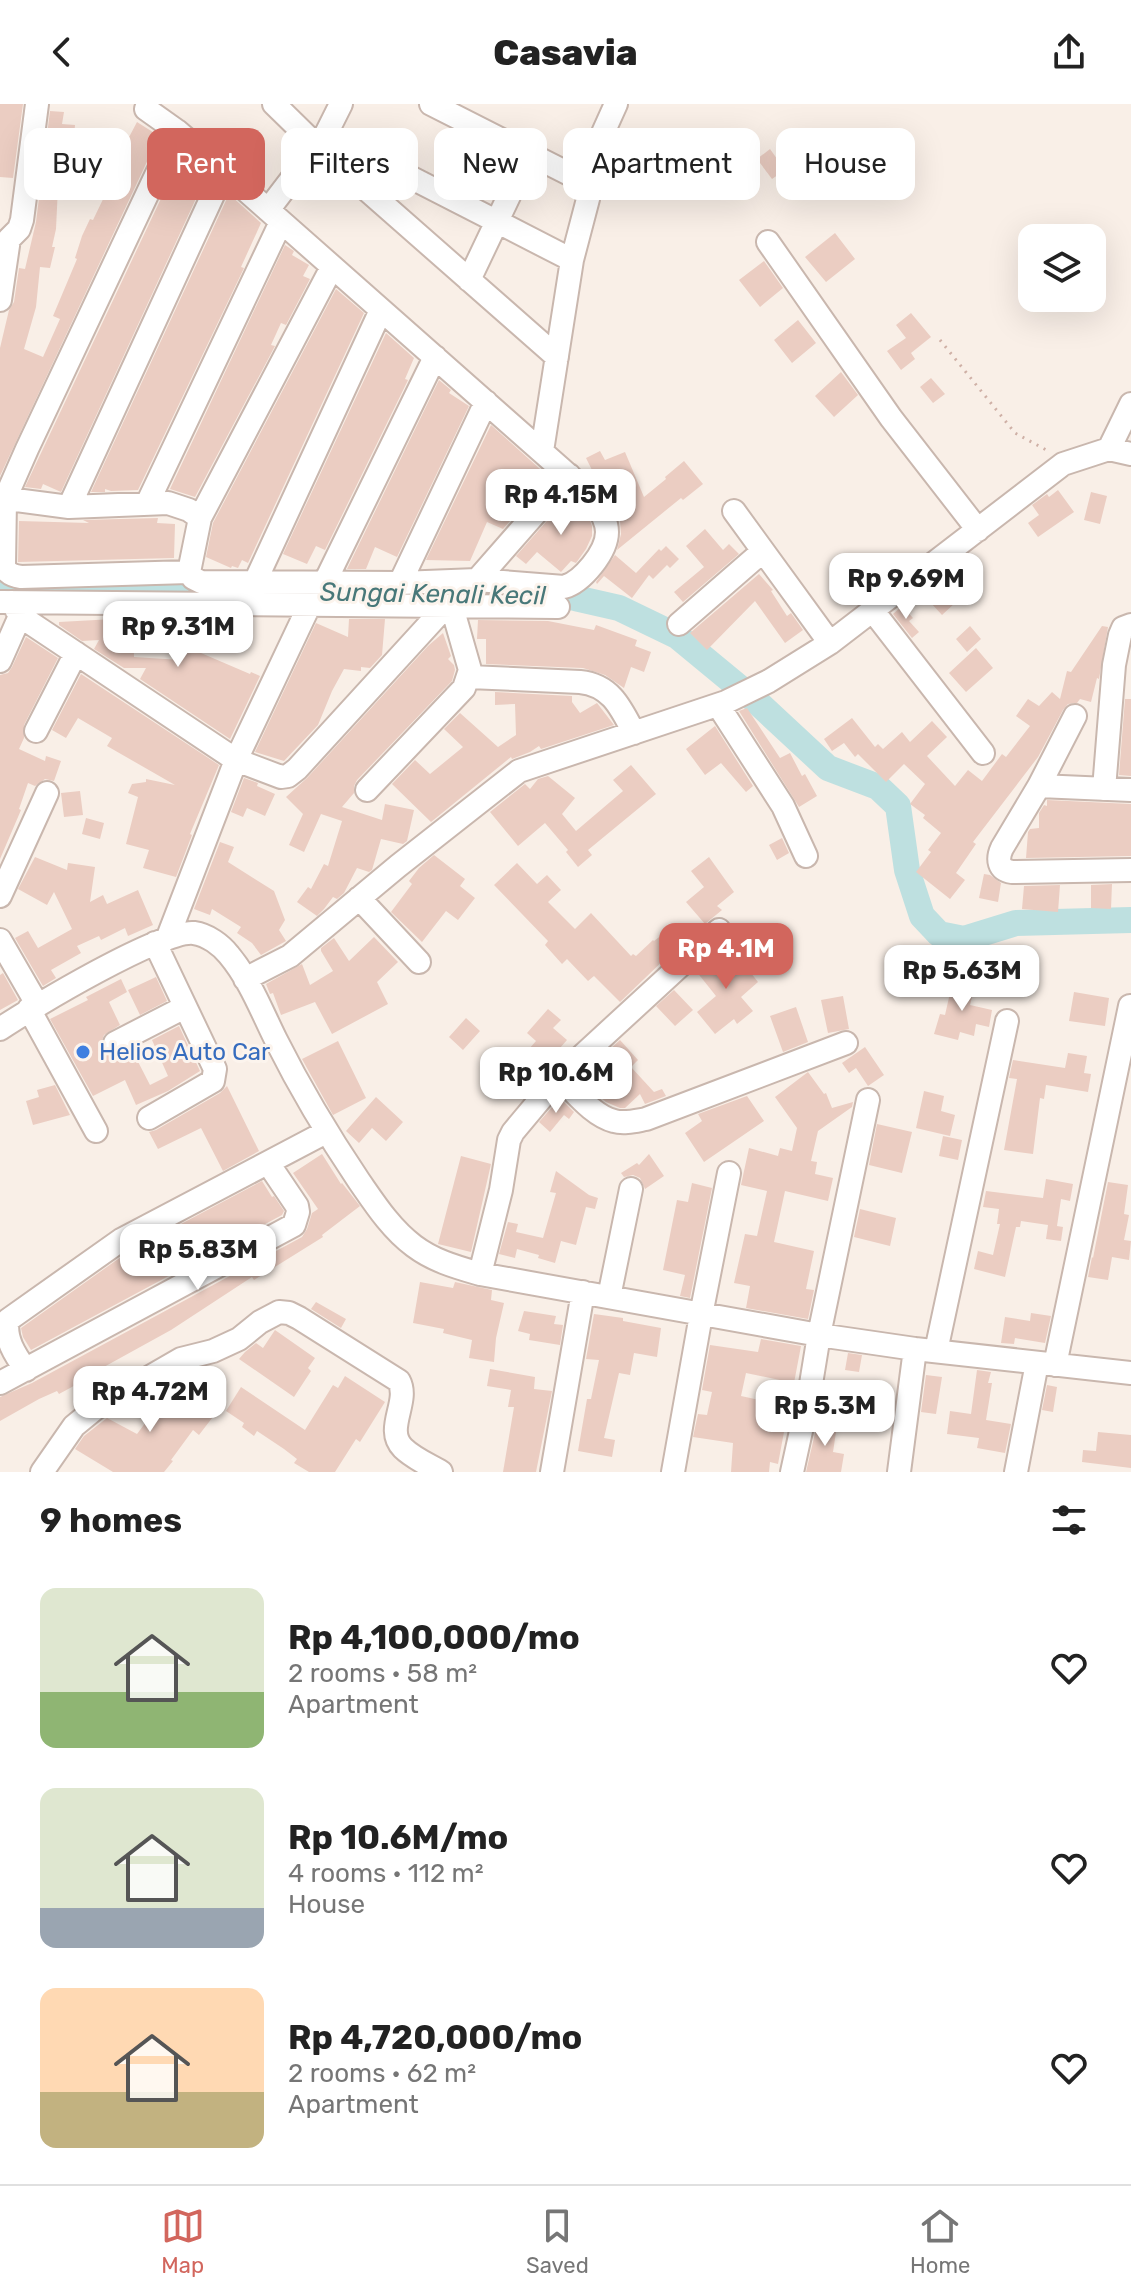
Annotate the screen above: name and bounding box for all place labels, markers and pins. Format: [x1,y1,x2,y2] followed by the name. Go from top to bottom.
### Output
[478,469,644,537] pin: Rp 4.15M
[823,553,989,621] pin: Rp 9.69M
[95,601,261,669] pin: Rp 9.31M
[652,923,800,991] pin: Rp 4.1M
[879,945,1045,1013] pin: Rp 5.63M
[99,1038,270,1066] place label: Helios Auto Car
[74,1043,92,1061] marker: Helios Auto Car
[473,1047,639,1115] pin: Rp 10.6M
[115,1224,281,1292] pin: Rp 5.83M
[67,1366,233,1434] pin: Rp 4.72M
[751,1380,899,1448] pin: Rp 5.3M

